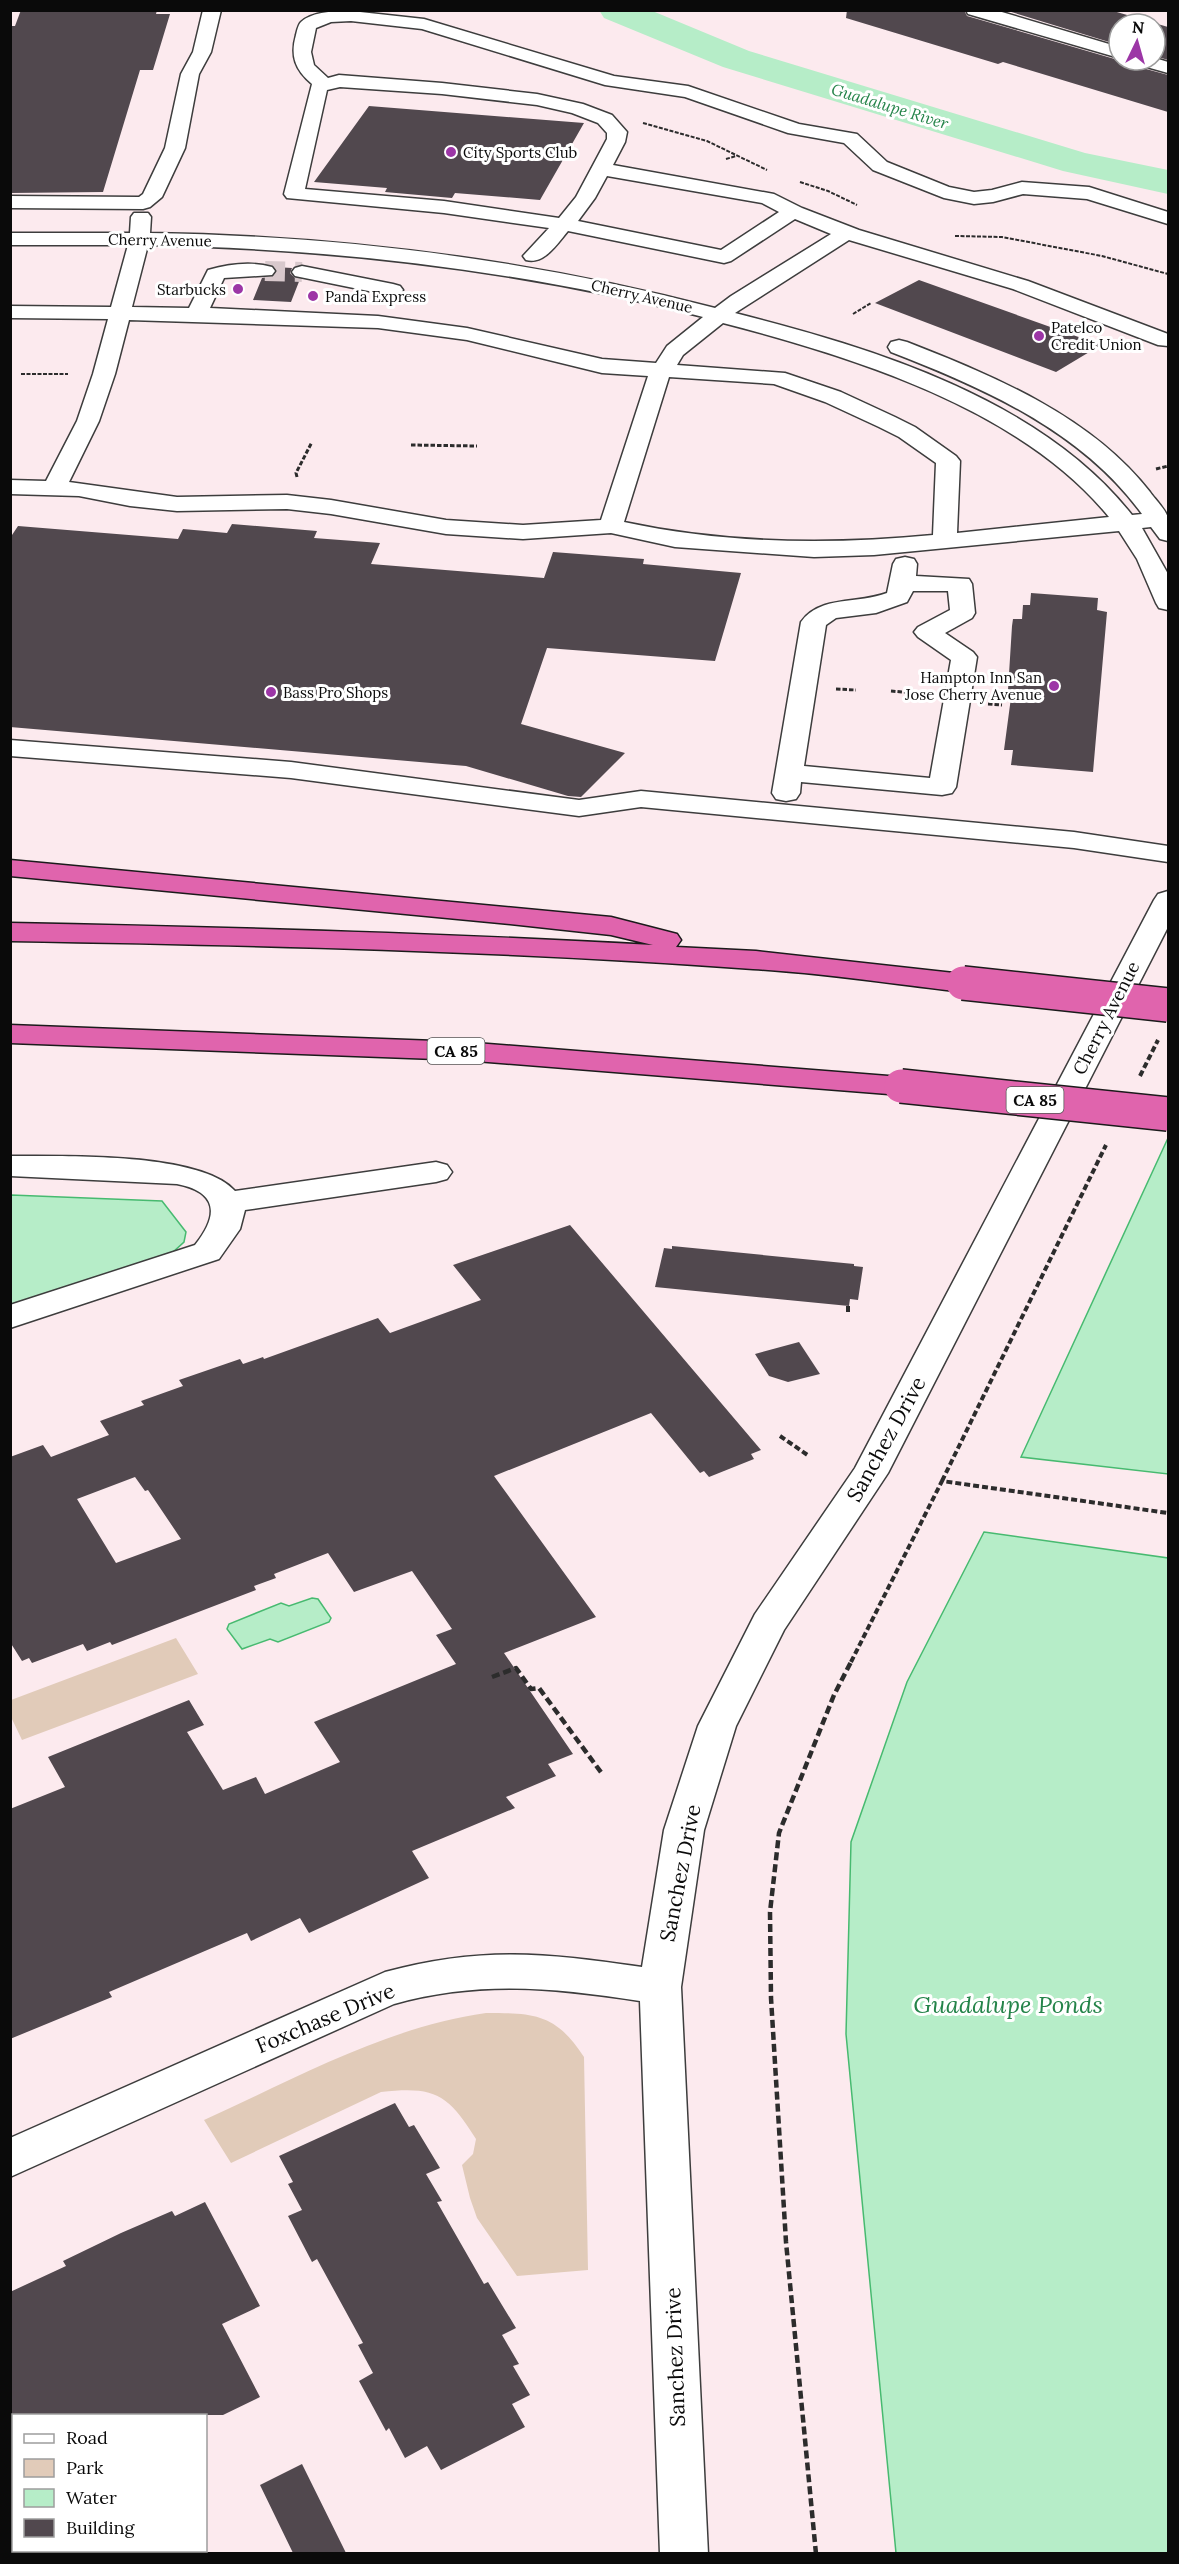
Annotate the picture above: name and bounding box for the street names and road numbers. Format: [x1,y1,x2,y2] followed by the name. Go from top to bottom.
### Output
[108,230,212,250] street label: Cherry Avenue
[589,275,695,317] street label: Cherry Avenue
[1068,957,1145,1079] street label: Cherry Avenue
[428,1038,484,1064] road number: CA 85
[1006,1087,1064,1113] road number: CA 85
[840,1371,932,1507] street label: Sanchez Drive
[653,1802,707,1944] street label: Sanchez Drive
[252,1977,398,2059] street label: Foxchase Drive
[659,2287,691,2427] street label: Sanchez Drive

